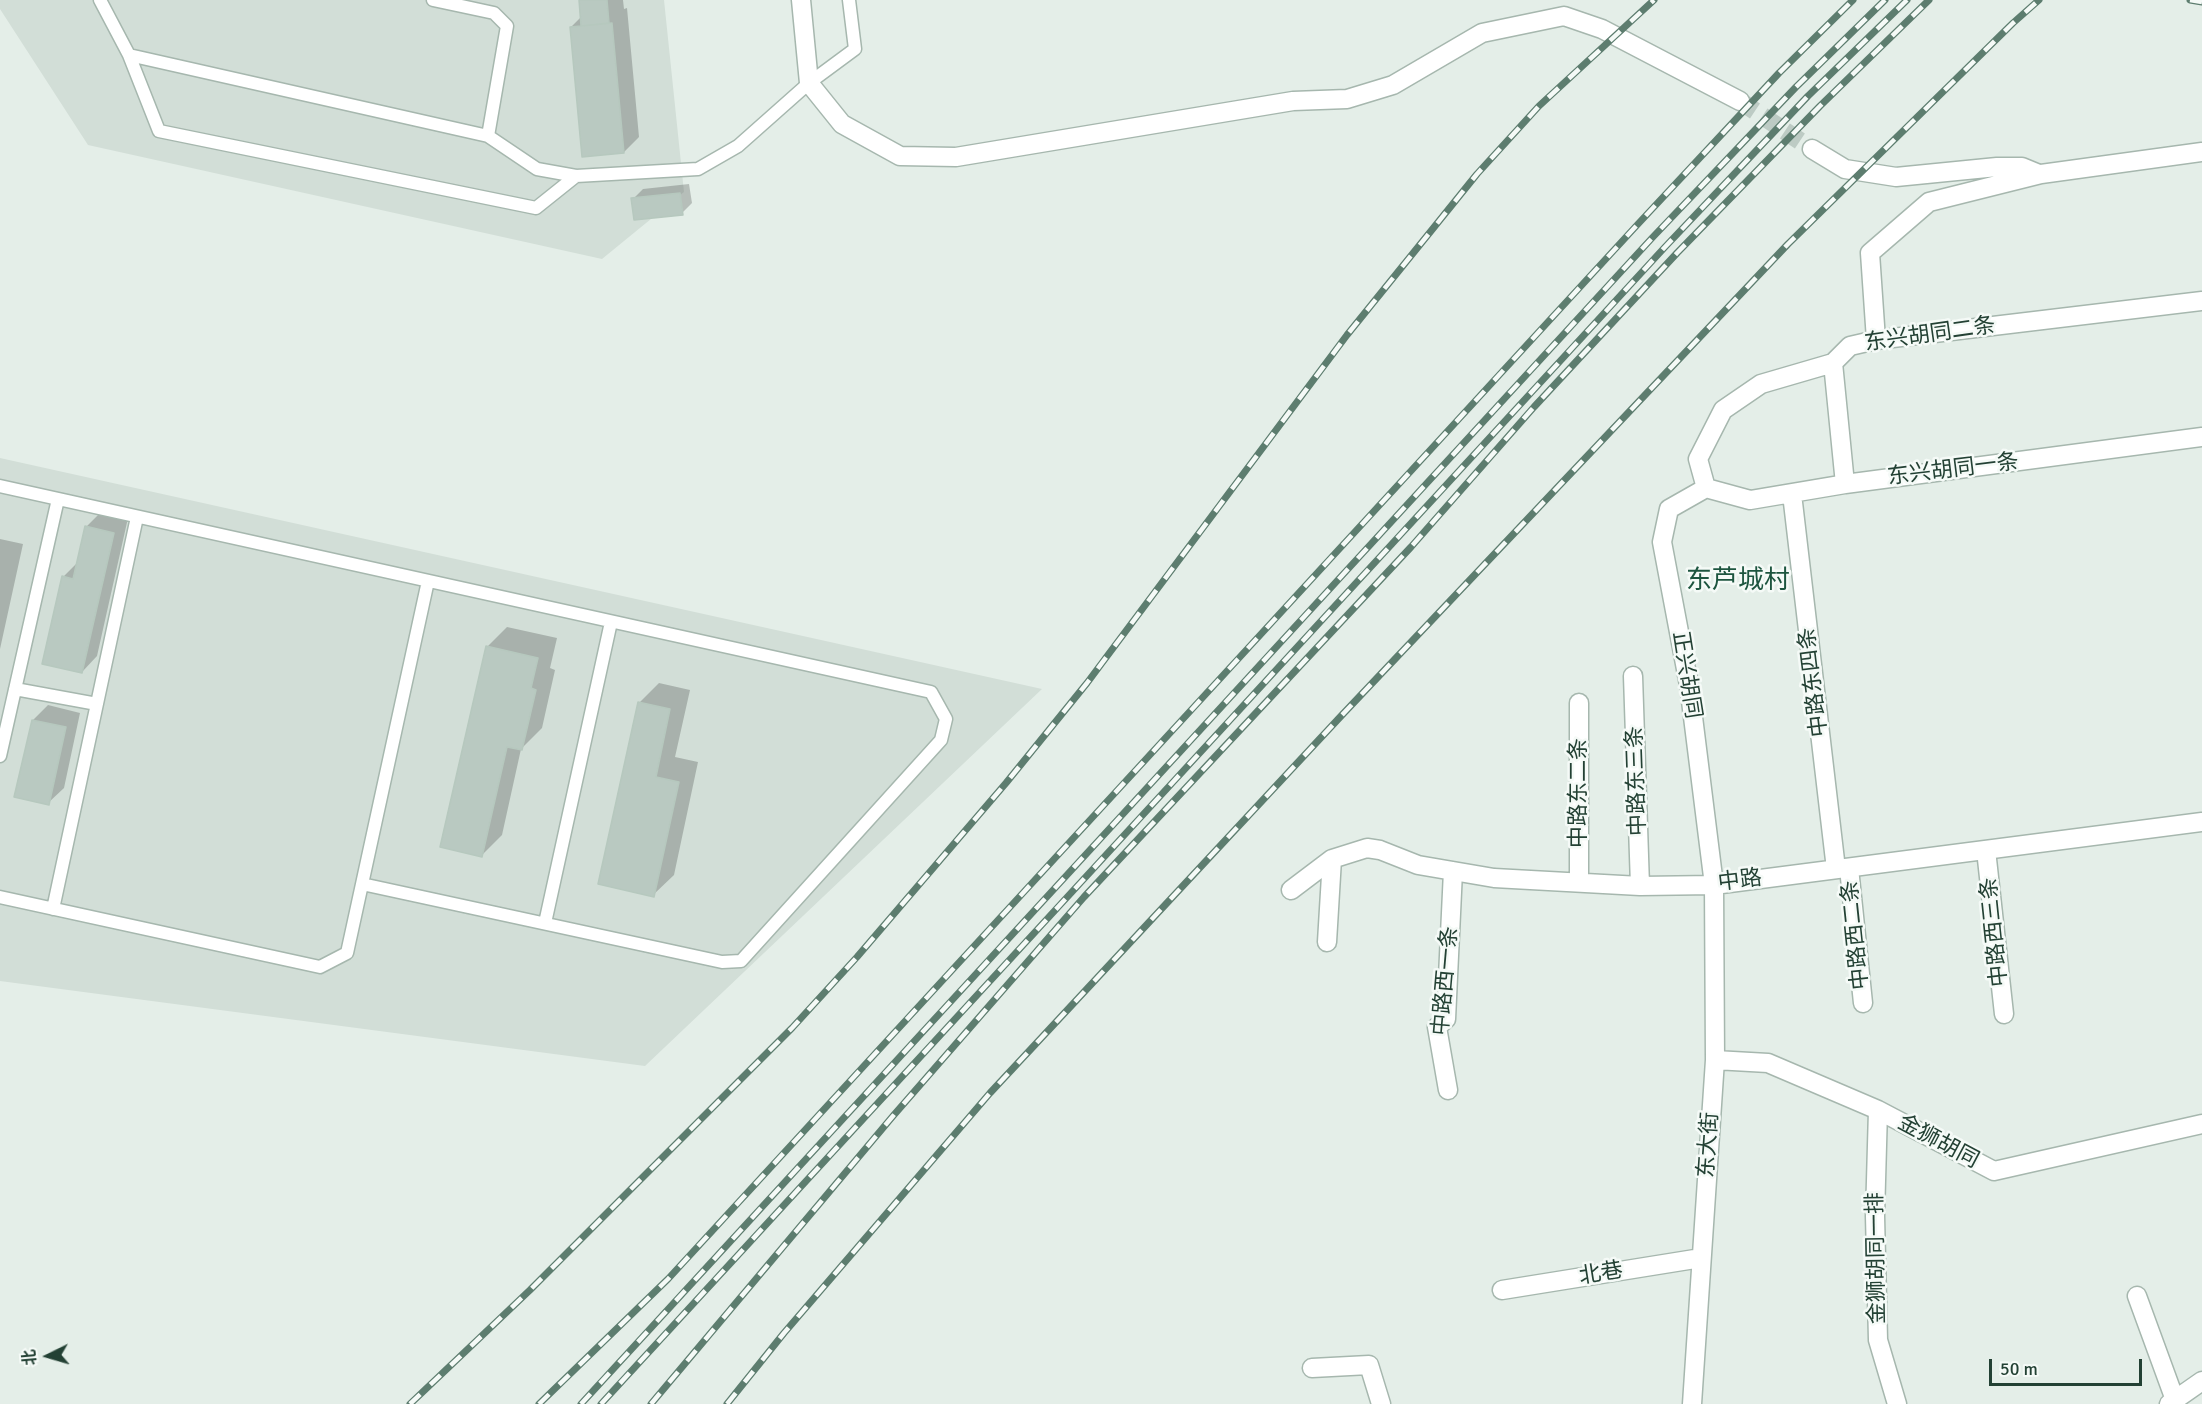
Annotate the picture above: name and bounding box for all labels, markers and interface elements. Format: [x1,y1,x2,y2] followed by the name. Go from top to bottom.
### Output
[1863,313,1997,357] street label: 东兴胡同二条
[1886,449,2020,491] street label: 东兴胡同一条
[1686,565,1790,597] district label: 东芦城村
[1794,626,1834,738] street label: 中路东四条
[1666,629,1706,721] street label: 正兴胡同
[1622,726,1652,836] street label: 中路东三条
[1566,738,1592,848] street label: 中路东二条
[1717,865,1763,897] street label: 中路
[1976,876,2014,988] street label: 中路西三条
[1837,879,1875,991] street label: 中路西二条
[1428,925,1464,1037] street label: 中路西一条
[1893,1110,1983,1174] street label: 金狮胡同
[1694,1111,1724,1179] street label: 东大街
[1863,1192,1891,1324] street label: 金狮胡同一排
[1577,1258,1625,1290] street label: 北巷
[18,1326,78,1386] north arrow
[1992,1347,2145,1385] scale bar
[19,1349,41,1366] text: 北
[2000,1358,2038,1380] text: 50 m

